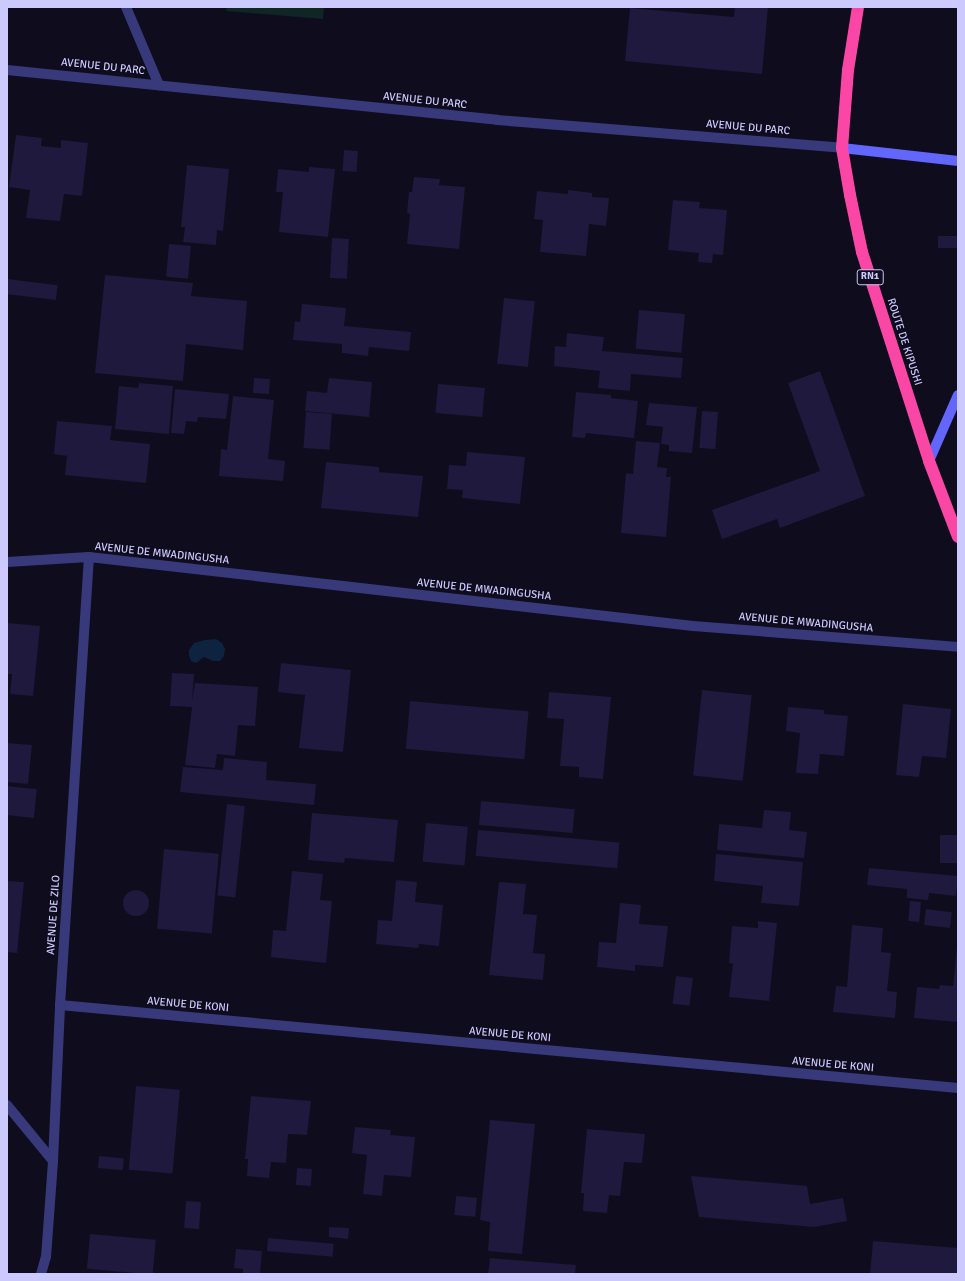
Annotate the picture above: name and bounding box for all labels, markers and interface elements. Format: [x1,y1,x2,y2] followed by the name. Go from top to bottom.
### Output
[60,56,146,78] street label: AVENUE DU PARC
[382,90,468,112] street label: AVENUE DU PARC
[705,118,791,138] street label: AVENUE DU PARC
[856,269,884,285] road number: RN1
[884,297,924,387] street label: ROUTE DE KIPUSHI
[94,540,230,568] street label: AVENUE DE MWADINGUSHA
[416,576,552,604] street label: AVENUE DE MWADINGUSHA
[738,611,874,635] street label: AVENUE DE MWADINGUSHA
[45,875,63,955] street label: AVENUE DE ZILO
[146,995,230,1015] street label: AVENUE DE KONI
[468,1025,552,1045] street label: AVENUE DE KONI
[791,1055,875,1075] street label: AVENUE DE KONI

